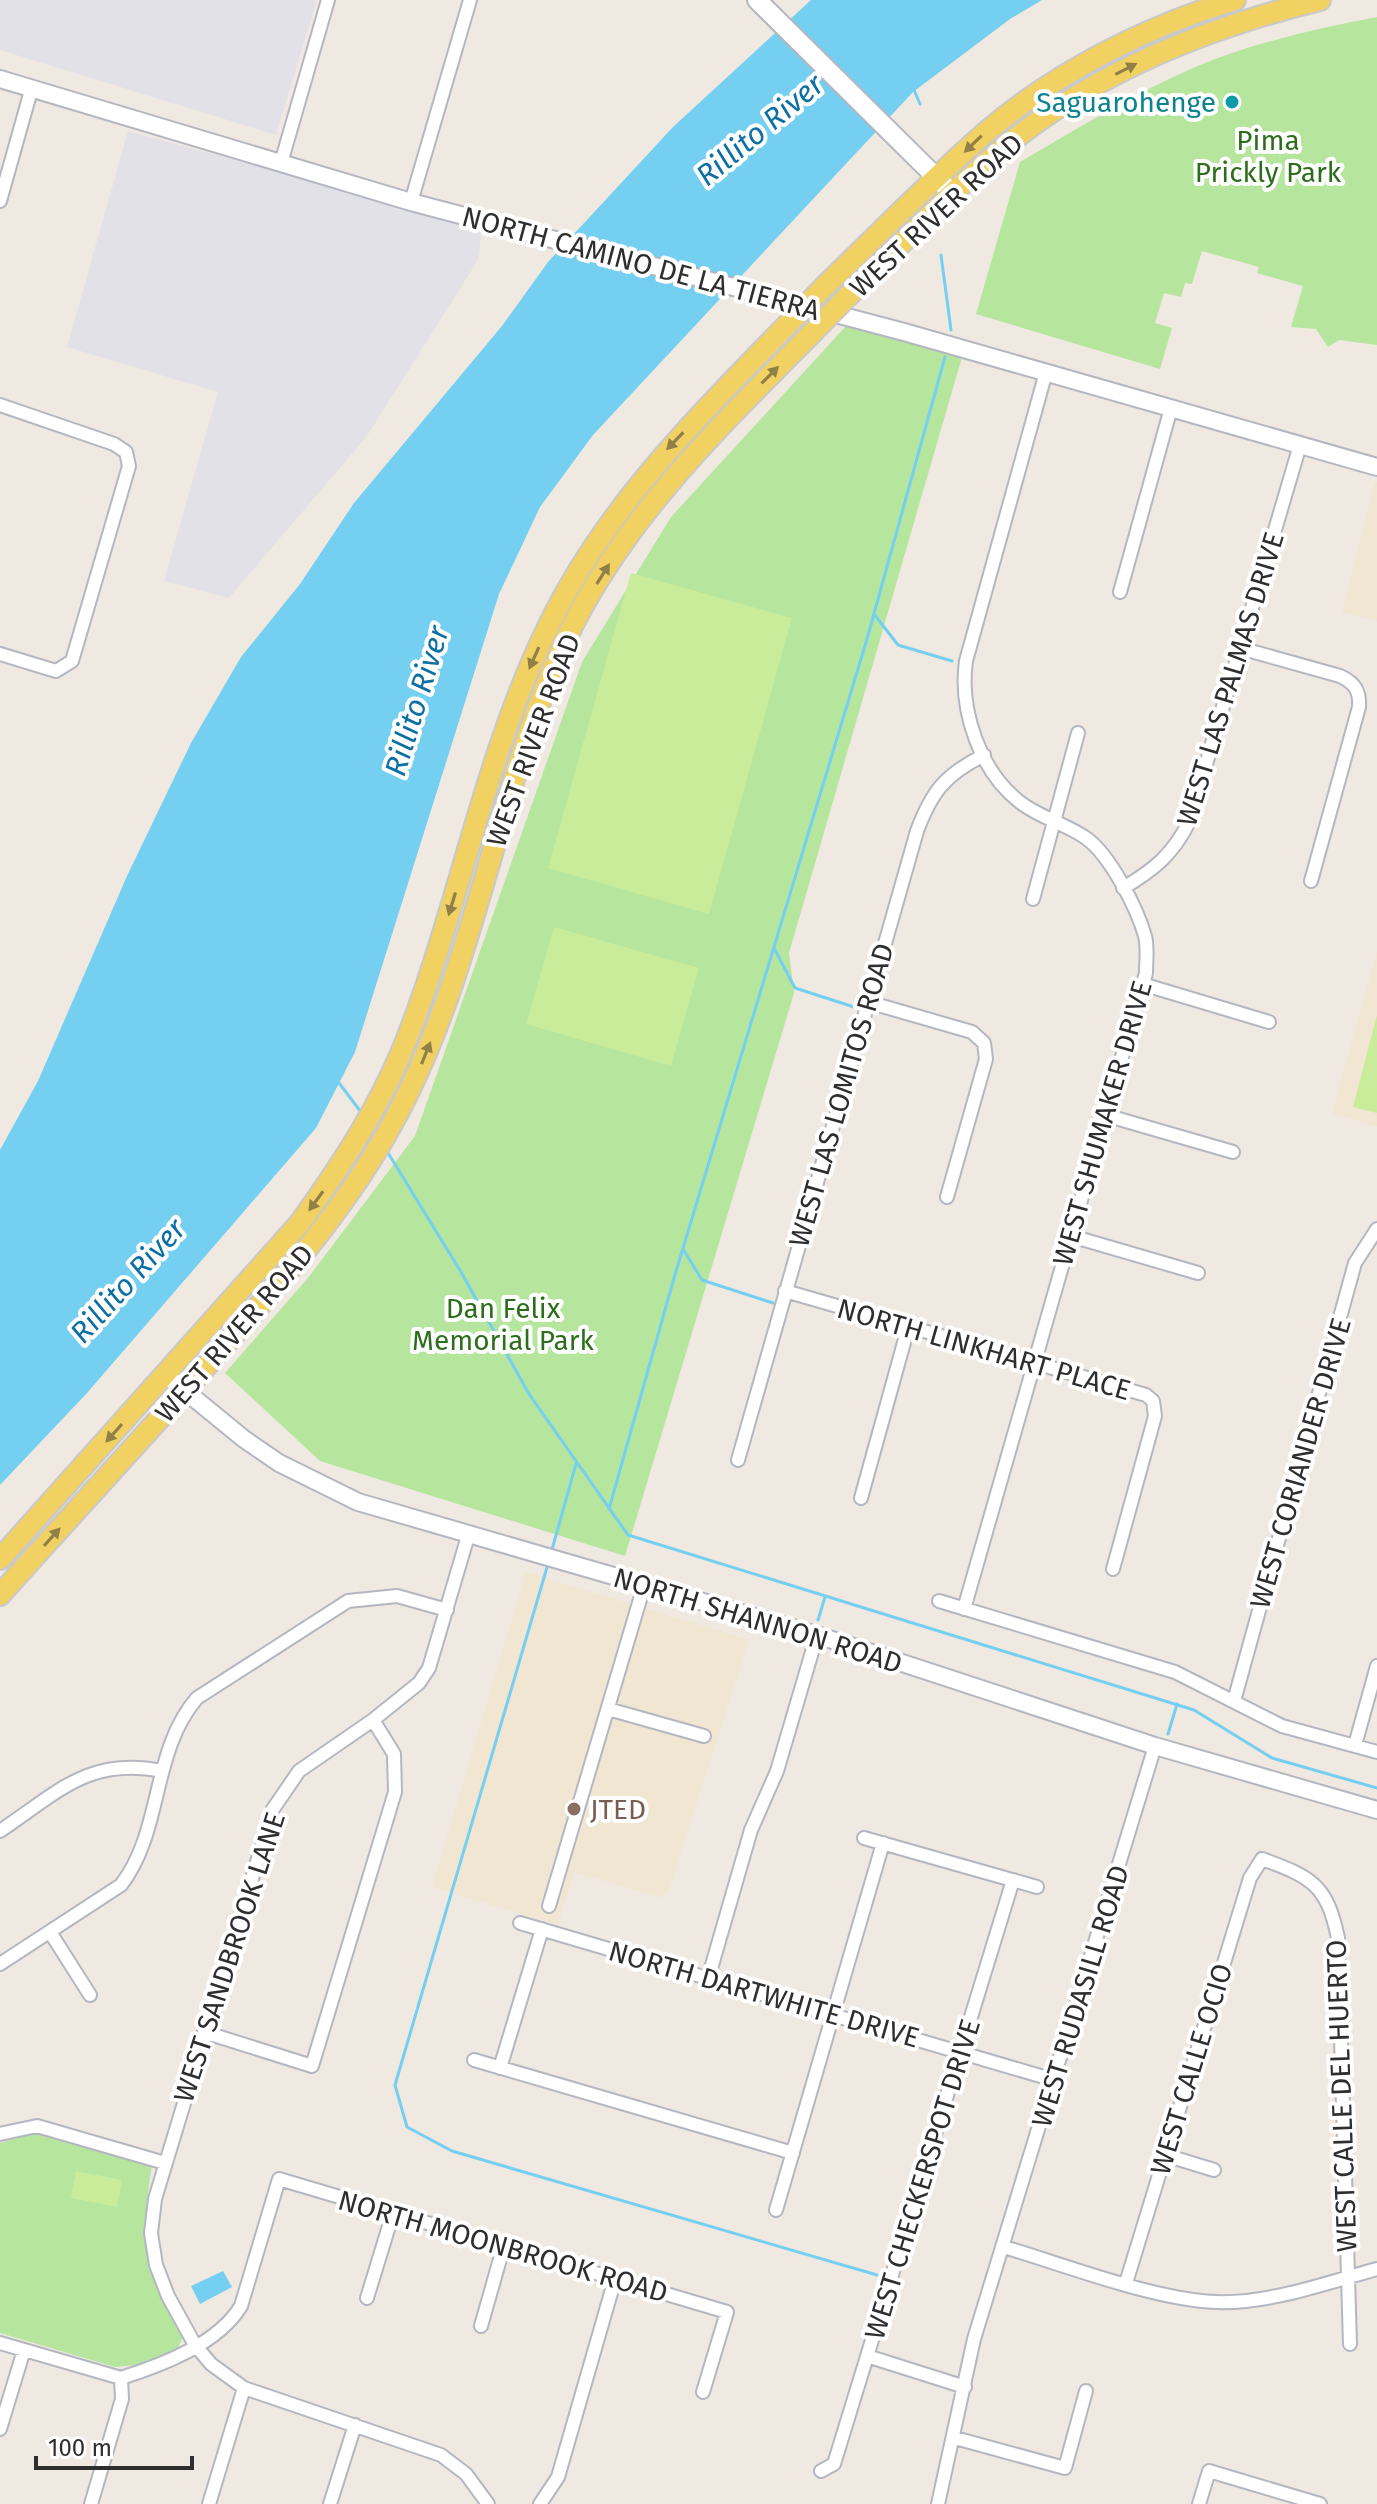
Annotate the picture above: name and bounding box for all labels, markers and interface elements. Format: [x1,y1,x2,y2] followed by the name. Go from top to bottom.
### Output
[1115,62,1138,76] one-way arrow
[689,65,832,194] water label: Rillito River
[1036,86,1216,119] place label: Saguarohenge
[1223,93,1241,111] marker: Saguarohenge
[1195,124,1342,189] park label: Pima Prickly Park
[843,127,1030,304] street label: WEST RIVER ROAD
[964,135,983,153] one-way arrow
[458,200,823,327] street label: NORTH CAMINO DE LA TIERRA
[760,366,779,385] one-way arrow
[666,431,685,450] one-way arrow
[1170,528,1291,830] street label: WEST LAS PALMAS DRIVE
[596,563,610,585] one-way arrow
[377,620,457,780] water label: Rillito River
[480,629,587,851] street label: WEST RIVER ROAD
[527,646,540,669] one-way arrow
[445,893,458,917] one-way arrow
[782,939,901,1251] street label: WEST LAS LOMITOS ROAD
[1046,977,1159,1269] street label: WEST SHUMAKER DRIVE
[420,1041,433,1065] one-way arrow
[309,1190,324,1211] one-way arrow
[63,1210,194,1351] water label: Rillito River
[148,1238,320,1429] street label: WEST RIVER ROAD
[412,1292,595,1357] park label: Dan Felix Memorial Park
[833,1292,1134,1407] street label: NORTH LINKHART PLACE
[1243,1314,1358,1612] street label: WEST CORIANDER DRIVE
[106,1424,124,1443] one-way arrow
[43,1527,61,1546] one-way arrow
[609,1561,906,1680] street label: NORTH SHANNON ROAD
[590,1793,646,1826] place label: JTED
[565,1800,583,1818] marker: JTED
[167,1808,292,2106] street label: WEST SANDBROOK LANE
[1025,1861,1136,2131] street label: WEST RUDASILL ROAD
[605,1934,923,2055] street label: NORTH DARTWHITE DRIVE
[1320,1939,1363,2253] street label: WEST CALLE DEL HUERTO
[1144,1960,1239,2179] street label: WEST CALLE OCIO
[858,2015,987,2343] street label: WEST CHECKERSPOT DRIVE
[334,2184,672,2309] street label: NORTH MOONBROOK ROAD
[36,2420,192,2470] scale bar
[48,2434,112,2462] text: 100 m

